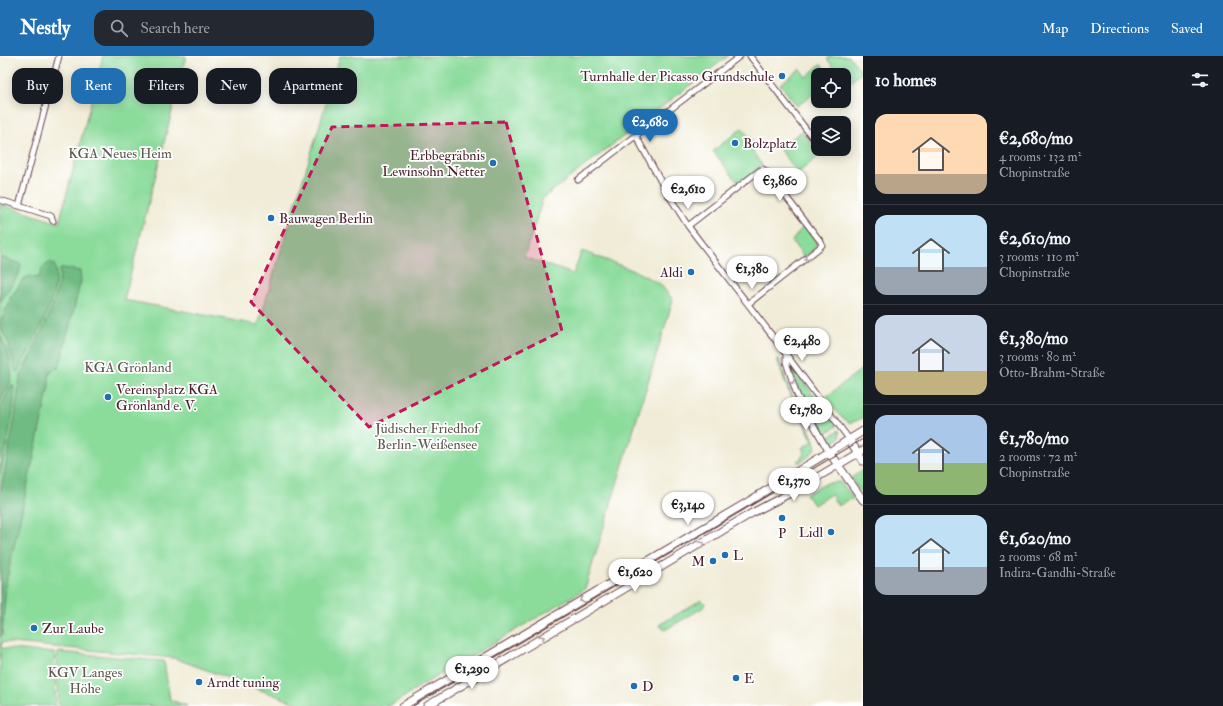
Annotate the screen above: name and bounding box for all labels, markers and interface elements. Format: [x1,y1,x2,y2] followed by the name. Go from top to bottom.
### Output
[94,10,374,46] search box
[20,16,70,40] text: Nestly
[108,17,130,39] icon: search
[140,19,210,38] text: Search here
[1042,20,1068,37] text: Map
[1090,20,1149,37] text: Directions
[1171,20,1203,37] text: Saved
[12,68,63,104] chip: Buy
[71,68,126,104] chip: Rent
[134,68,198,104] chip: Filters
[206,68,261,104] chip: New
[269,68,357,104] chip: Apartment
[580,68,774,85] place label: Turnhalle der Picasso Grundschule
[811,68,851,156] map controls
[811,68,851,108] button: locate
[1189,69,1211,91] icon: filters
[875,70,936,91] text: 10 homes
[777,71,787,81] marker: Turnhalle der Picasso Grundschule
[617,109,683,143] pin: €2,680
[632,114,668,130] text: €2,680
[811,116,851,156] button: layers
[999,128,1073,149] text: €2,680/mo
[907,130,955,178] icon: home
[743,135,797,153] place label: Bolzplatz
[730,138,740,148] marker: Bolzplatz
[68,145,172,162] park label: KGA Neues Heim
[382,147,486,180] place label: Erbbegräbnis Lewinsohn Netter
[999,149,1081,165] text: 4 rooms · 132 m²
[488,158,498,168] marker: Erbbegräbnis Lewinsohn Netter
[999,165,1070,181] text: Chopinstraße
[747,168,813,202] pin: €3,860
[762,173,798,189] text: €3,860
[655,176,721,210] pin: €2,610
[670,181,706,197] text: €2,610
[279,210,373,227] place label: Bauwagen Berlin
[266,213,276,223] marker: Bauwagen Berlin
[999,228,1071,249] text: €2,610/mo
[907,231,955,279] icon: home
[999,249,1079,265] text: 3 rooms · 110 m²
[805,254,812,261] one-way arrow
[719,256,785,290] pin: €1,380
[735,261,769,277] text: €1,380
[659,264,683,281] place label: Aldi
[999,265,1070,281] text: Chopinstraße
[686,267,696,277] marker: Aldi
[769,328,835,362] pin: €2,480
[999,328,1068,349] text: €1,380/mo
[907,331,955,379] icon: home
[783,333,821,349] text: €2,480
[999,349,1076,365] text: 3 rooms · 80 m²
[84,359,172,376] park label: KGA Grönland
[999,365,1105,381] text: Otto-Brahm-Straße
[787,377,796,384] one-way arrow
[116,381,218,414] place label: Vereinsplatz KGA Grönland e. V.
[103,392,113,402] marker: Vereinsplatz KGA Grönland e. V.
[773,397,839,431] pin: €1,780
[789,402,823,418] text: €1,780
[374,420,481,453] park label: Jüdischer Friedhof Berlin-Weißensee
[999,428,1069,449] text: €1,780/mo
[907,431,955,479] icon: home
[999,449,1077,465] text: 2 rooms · 72 m²
[999,465,1070,481] text: Chopinstraße
[761,468,827,502] pin: €1,370
[778,473,810,489] text: €1,370
[655,492,721,526] pin: €3,140
[671,497,705,513] text: €3,140
[777,513,787,523] marker: P
[799,524,823,541] place label: Lidl
[778,525,786,542] place label: P
[826,527,836,537] marker: Lidl
[999,528,1071,549] text: €1,620/mo
[907,531,955,579] icon: home
[698,541,705,548] one-way arrow
[733,547,743,564] place label: L
[999,549,1077,565] text: 2 rooms · 68 m²
[720,550,730,560] marker: L
[691,553,705,570] place label: M
[708,556,718,566] marker: M
[602,559,668,593] pin: €1,620
[617,564,653,580] text: €1,620
[999,565,1116,581] text: Indira-Gandhi-Straße
[579,595,586,602] one-way arrow
[42,620,104,637] place label: Zur Laube
[29,623,39,633] marker: Zur Laube
[538,635,545,642] one-way arrow
[439,656,505,690] pin: €1,290
[454,661,490,677] text: €1,290
[48,664,122,697] park label: KGV Langes Höhe
[744,670,754,687] place label: E
[731,673,741,683] marker: E
[206,674,281,691] place label: Arndt tuning
[194,677,204,687] marker: Arndt tuning
[642,678,653,695] place label: D
[629,681,639,691] marker: D

